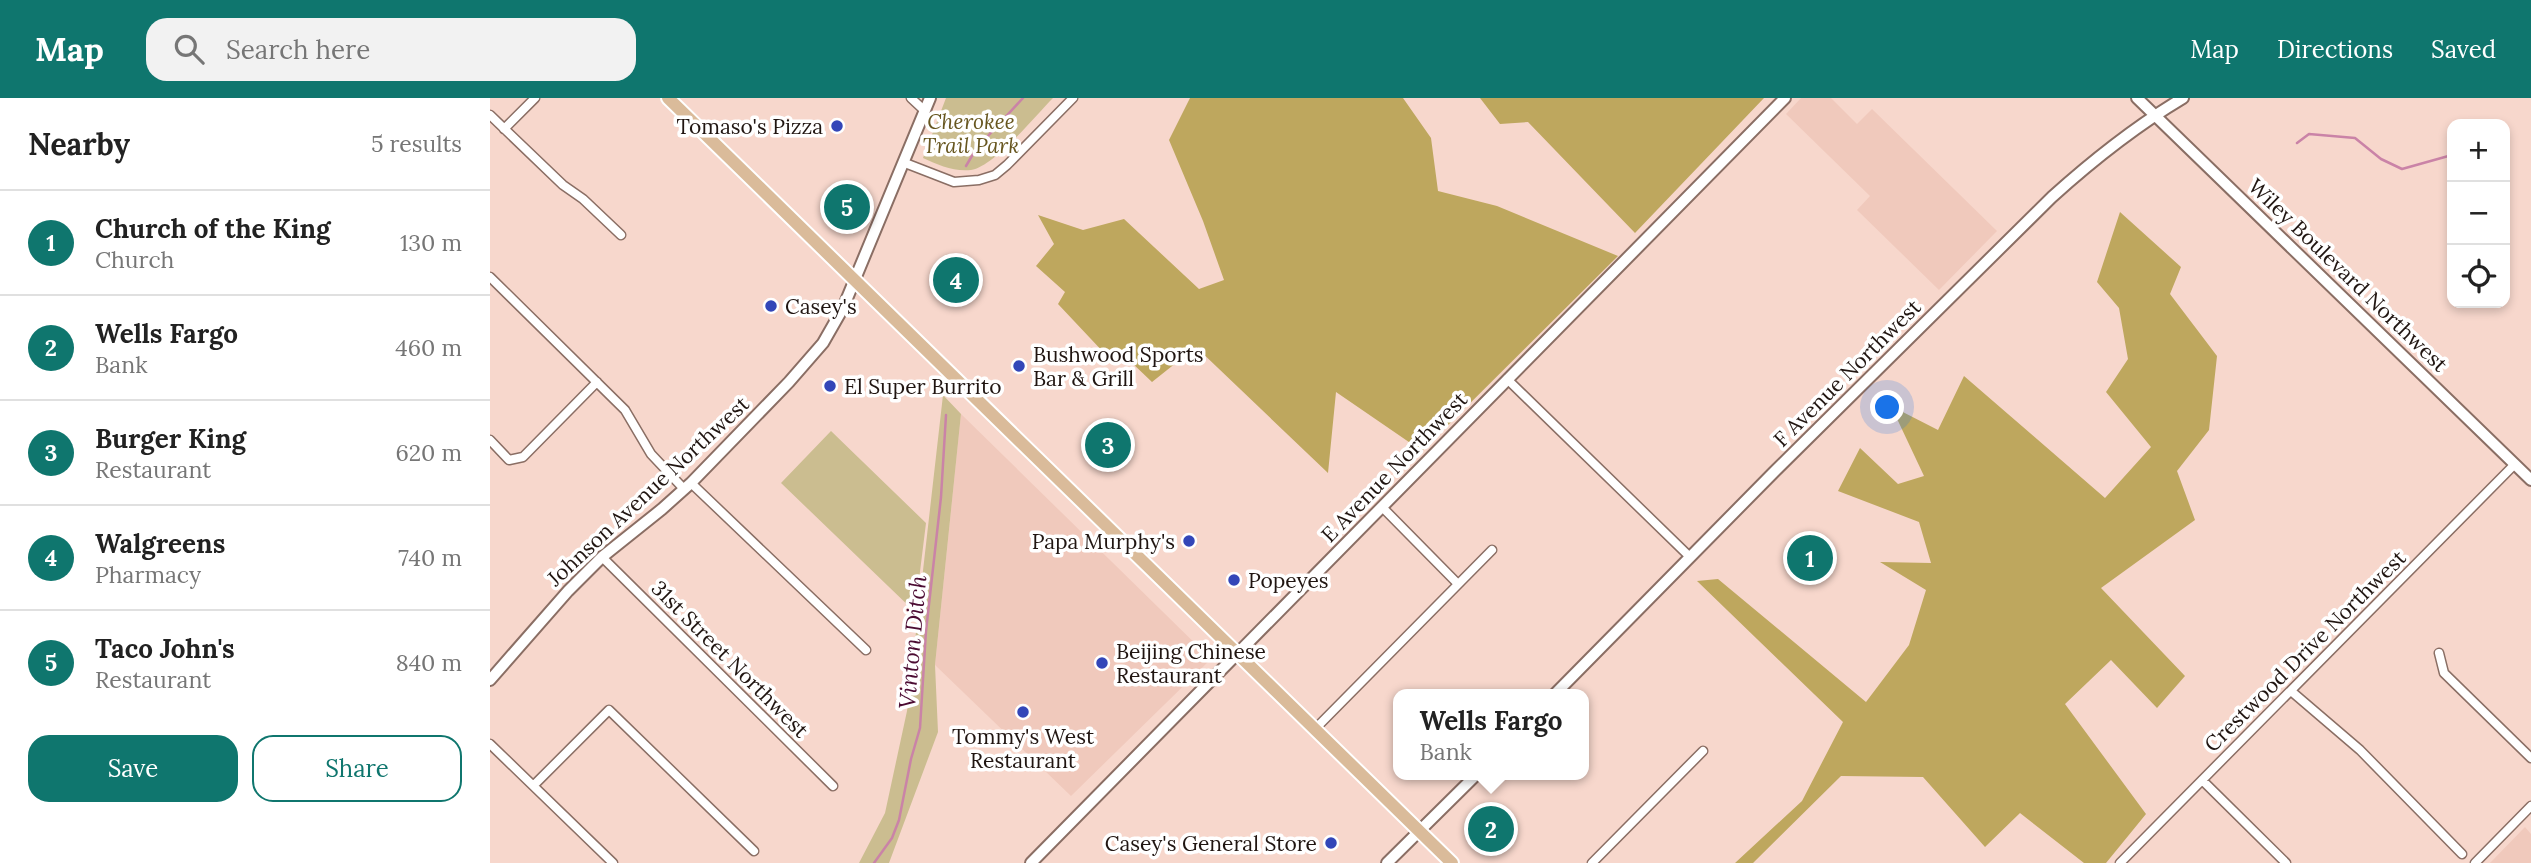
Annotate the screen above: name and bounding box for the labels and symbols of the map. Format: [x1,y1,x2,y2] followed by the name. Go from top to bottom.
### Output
[923,108,1019,159] park label: Cherokee Trail Park
[677,113,823,140] place label: Tomaso's Pizza
[829,118,845,134] marker: Tomaso's Pizza
[2243,173,2454,378] street label: Wiley Boulevard Northwest
[824,181,870,233] pin: 5
[933,254,979,306] pin: 4
[785,293,857,320] place label: Casey's
[1768,293,1927,452] street label: F Avenue Northwest
[763,298,779,314] marker: Casey's
[1033,341,1204,392] place label: Bushwood Sports Bar & Grill
[1011,358,1027,374] marker: Bushwood Sports Bar & Grill
[844,373,1001,400] place label: El Super Burrito
[822,378,838,394] marker: El Super Burrito
[1315,385,1473,548] street label: E Avenue Northwest
[541,390,755,592] street label: Johnson Avenue Northwest
[1870,390,1904,424] your location
[1085,419,1131,471] pin: 3
[1032,528,1175,555] place label: Papa Murphy's
[1787,532,1833,584] pin: 1
[1181,533,1197,549] marker: Papa Murphy's
[2199,544,2412,757] street label: Crestwood Drive Northwest
[1248,567,1329,594] place label: Popeyes
[1226,572,1242,588] marker: Popeyes
[892,574,932,710] water label: Vinton Ditch
[646,575,815,744] street label: 31st Street Northwest
[1116,638,1266,689] place label: Beijing Chinese Restaurant
[1094,655,1110,671] marker: Beijing Chinese Restaurant
[1015,704,1031,720] marker: Tommy's West Restaurant
[952,723,1095,774] place label: Tommy's West Restaurant
[1468,803,1514,855] pin: 2
[1105,830,1317,857] place label: Casey's General Store
[1323,835,1339,851] marker: Casey's General Store

